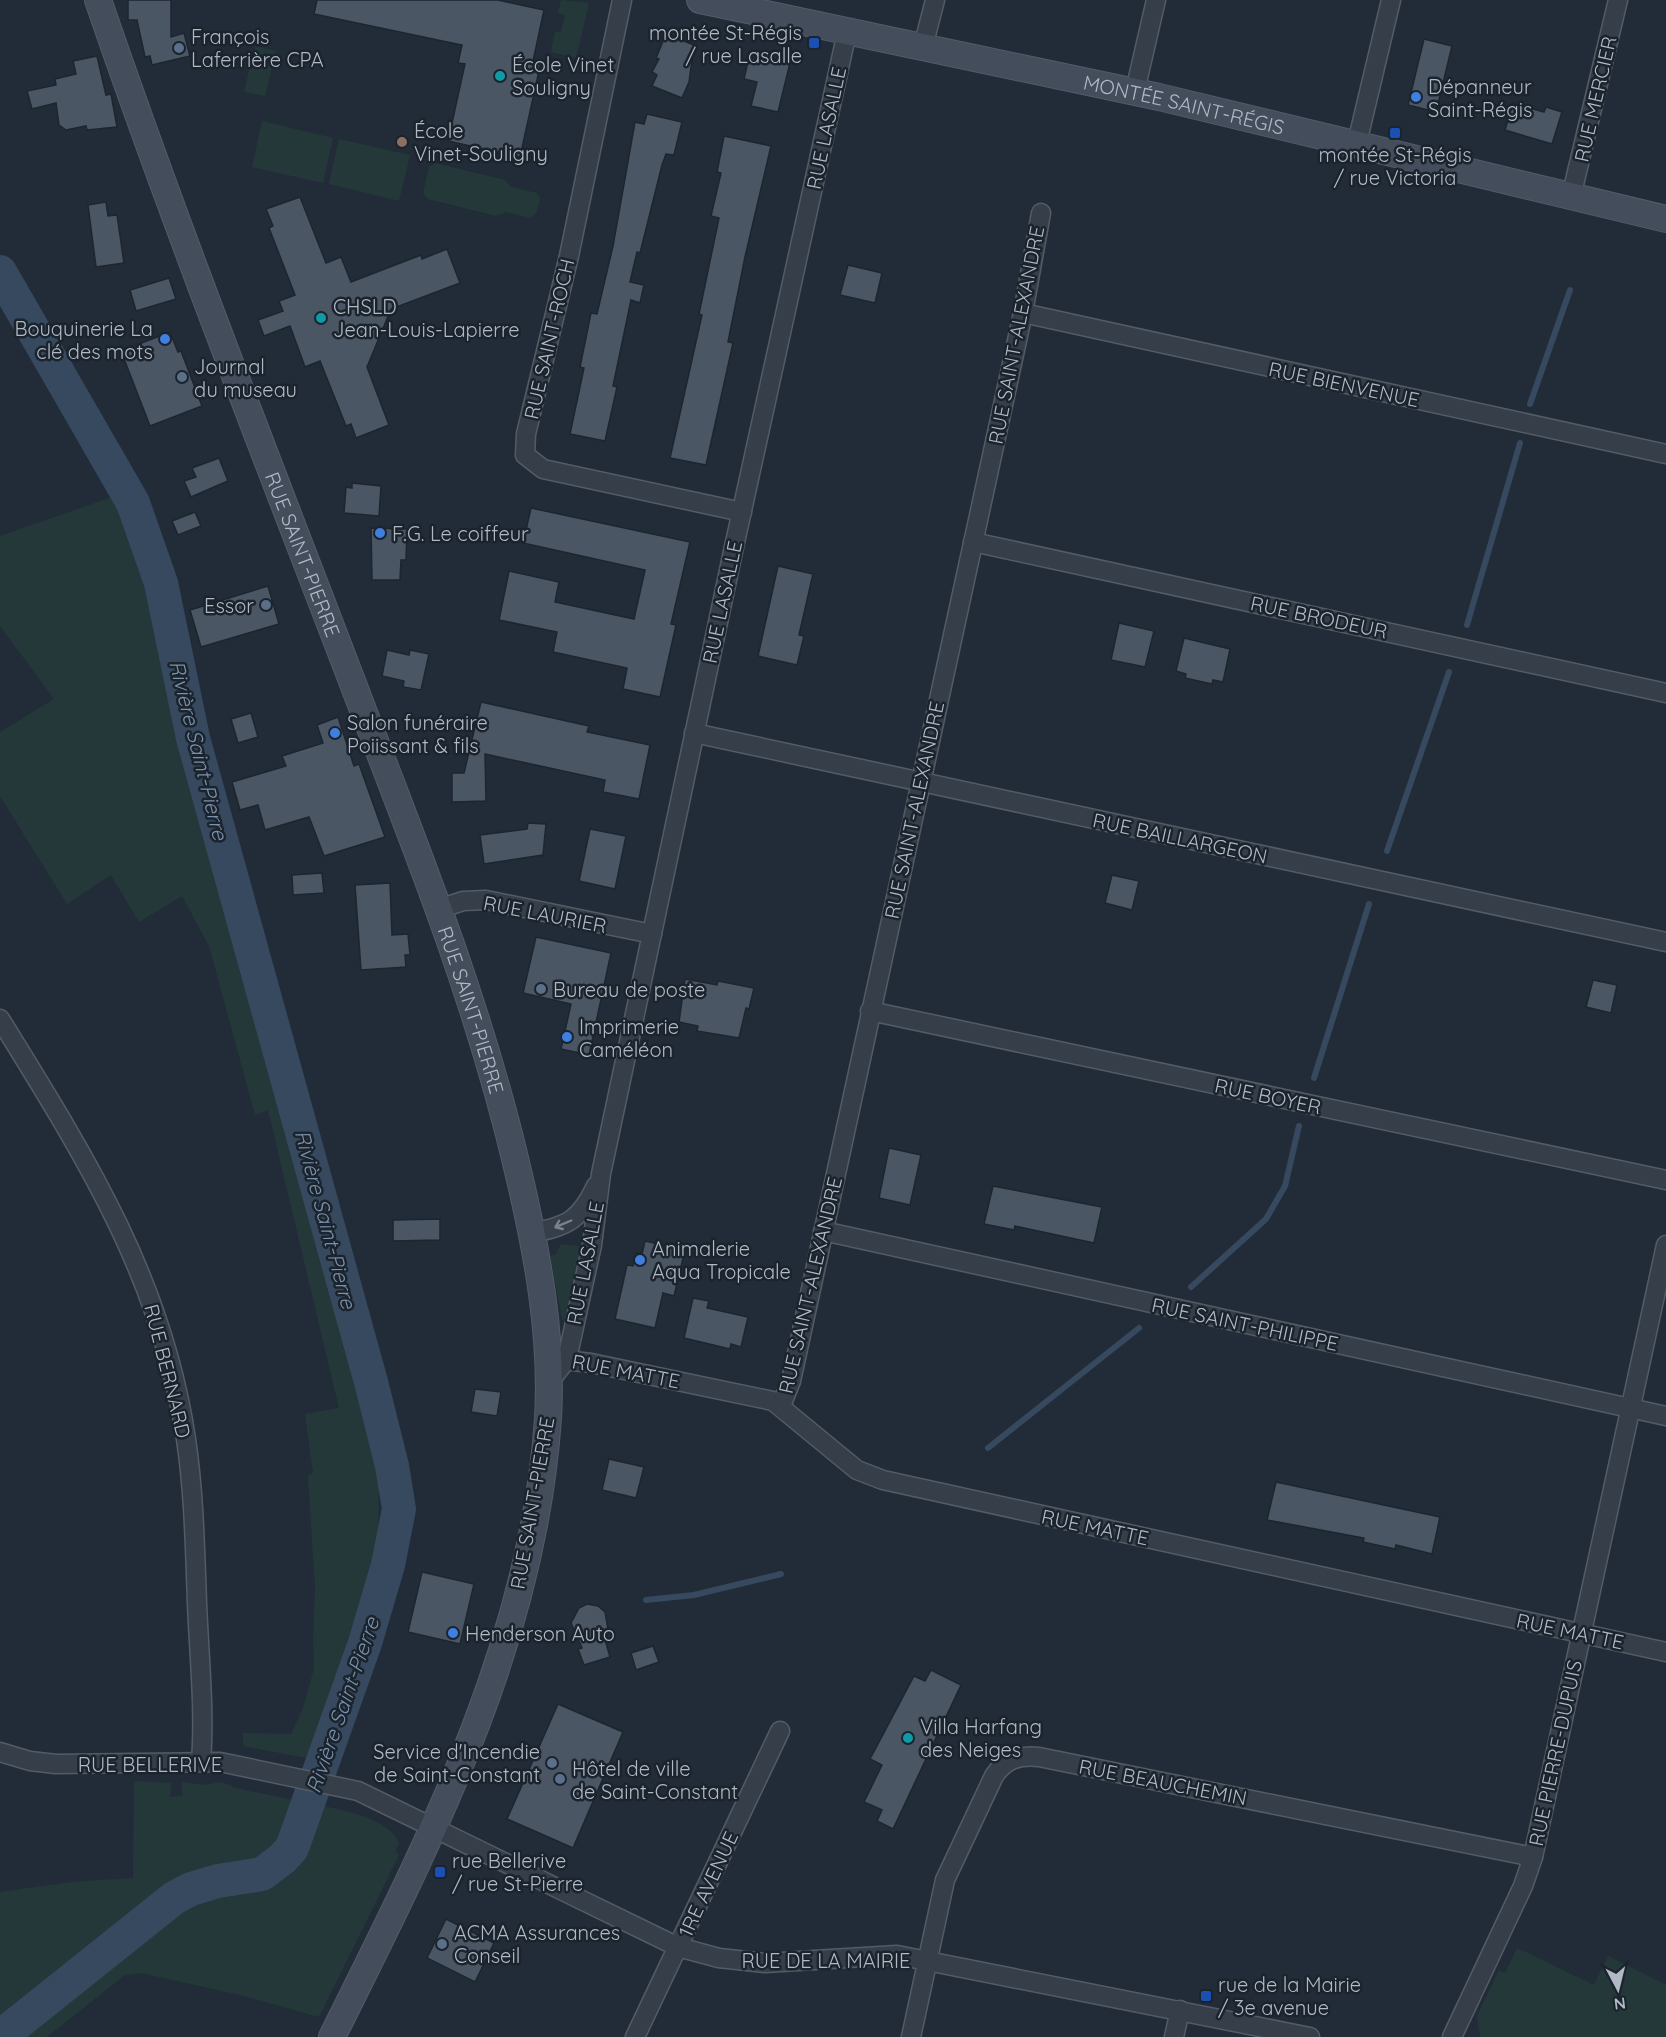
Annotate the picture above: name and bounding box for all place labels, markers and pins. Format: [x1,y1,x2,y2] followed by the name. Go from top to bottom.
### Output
[649,20,802,68] place label: montée St-Régis / rue Lasalle
[191,24,324,72] place label: François Laferrière CPA
[807,36,821,50] marker: montée St-Régis / rue Lasalle
[172,41,186,55] marker: François Laferrière CPA
[512,52,614,100] place label: École Vinet Souligny
[493,69,507,83] marker: École Vinet Souligny
[1428,74,1532,122] place label: Dépanneur Saint-Régis
[1409,90,1423,104] marker: Dépanneur Saint-Régis
[414,118,548,166] place label: École Vinet-Souligny
[1388,126,1402,140] marker: montée St-Régis / rue Victoria
[395,135,409,149] marker: École Vinet-Souligny
[1318,142,1472,190] place label: montée St-Régis / rue Victoria
[333,294,520,342] place label: CHSLD Jean-Louis-Lapierre
[314,311,328,325] marker: CHSLD Jean-Louis-Lapierre
[14,316,153,364] place label: Bouquinerie La clé des mots
[158,332,172,346] marker: Bouquinerie La clé des mots
[194,354,297,402] place label: Journal du museau
[175,370,189,384] marker: Journal du museau
[392,521,529,546] place label: F.G. Le coiffeur
[373,526,387,540] marker: F.G. Le coiffeur
[204,593,254,618] place label: Essor
[259,598,273,612] marker: Essor
[347,710,488,758] place label: Salon funéraire Poiissant & fils
[328,726,342,740] marker: Salon funéraire Poiissant & fils
[553,977,705,1002] place label: Bureau de poste
[534,982,548,996] marker: Bureau de poste
[579,1014,679,1062] place label: Imprimerie Caméléon
[560,1030,574,1044] marker: Imprimerie Caméléon
[652,1236,791,1284] place label: Animalerie Aqua Tropicale
[633,1253,647,1267] marker: Animalerie Aqua Tropicale
[465,1621,615,1646] place label: Henderson Auto
[446,1626,460,1640] marker: Henderson Auto
[920,1714,1042,1762] place label: Villa Harfang des Neiges
[901,1731,915,1745] marker: Villa Harfang des Neiges
[373,1739,540,1787] place label: Service d'Incendie de Saint-Constant
[545,1756,559,1770] marker: Service d'Incendie de Saint-Constant
[572,1756,738,1804] place label: Hôtel de ville de Saint-Constant
[553,1772,567,1786] marker: Hôtel de ville de Saint-Constant
[452,1848,583,1896] place label: rue Bellerive / rue St-Pierre
[433,1865,447,1879] marker: rue Bellerive / rue St-Pierre
[454,1920,620,1968] place label: ACMA Assurances Conseil
[435,1937,449,1951] marker: ACMA Assurances Conseil
[1218,1972,1361,2020] place label: rue de la Mairie / 3e avenue
[1199,1989,1213,2003] marker: rue de la Mairie / 3e avenue

